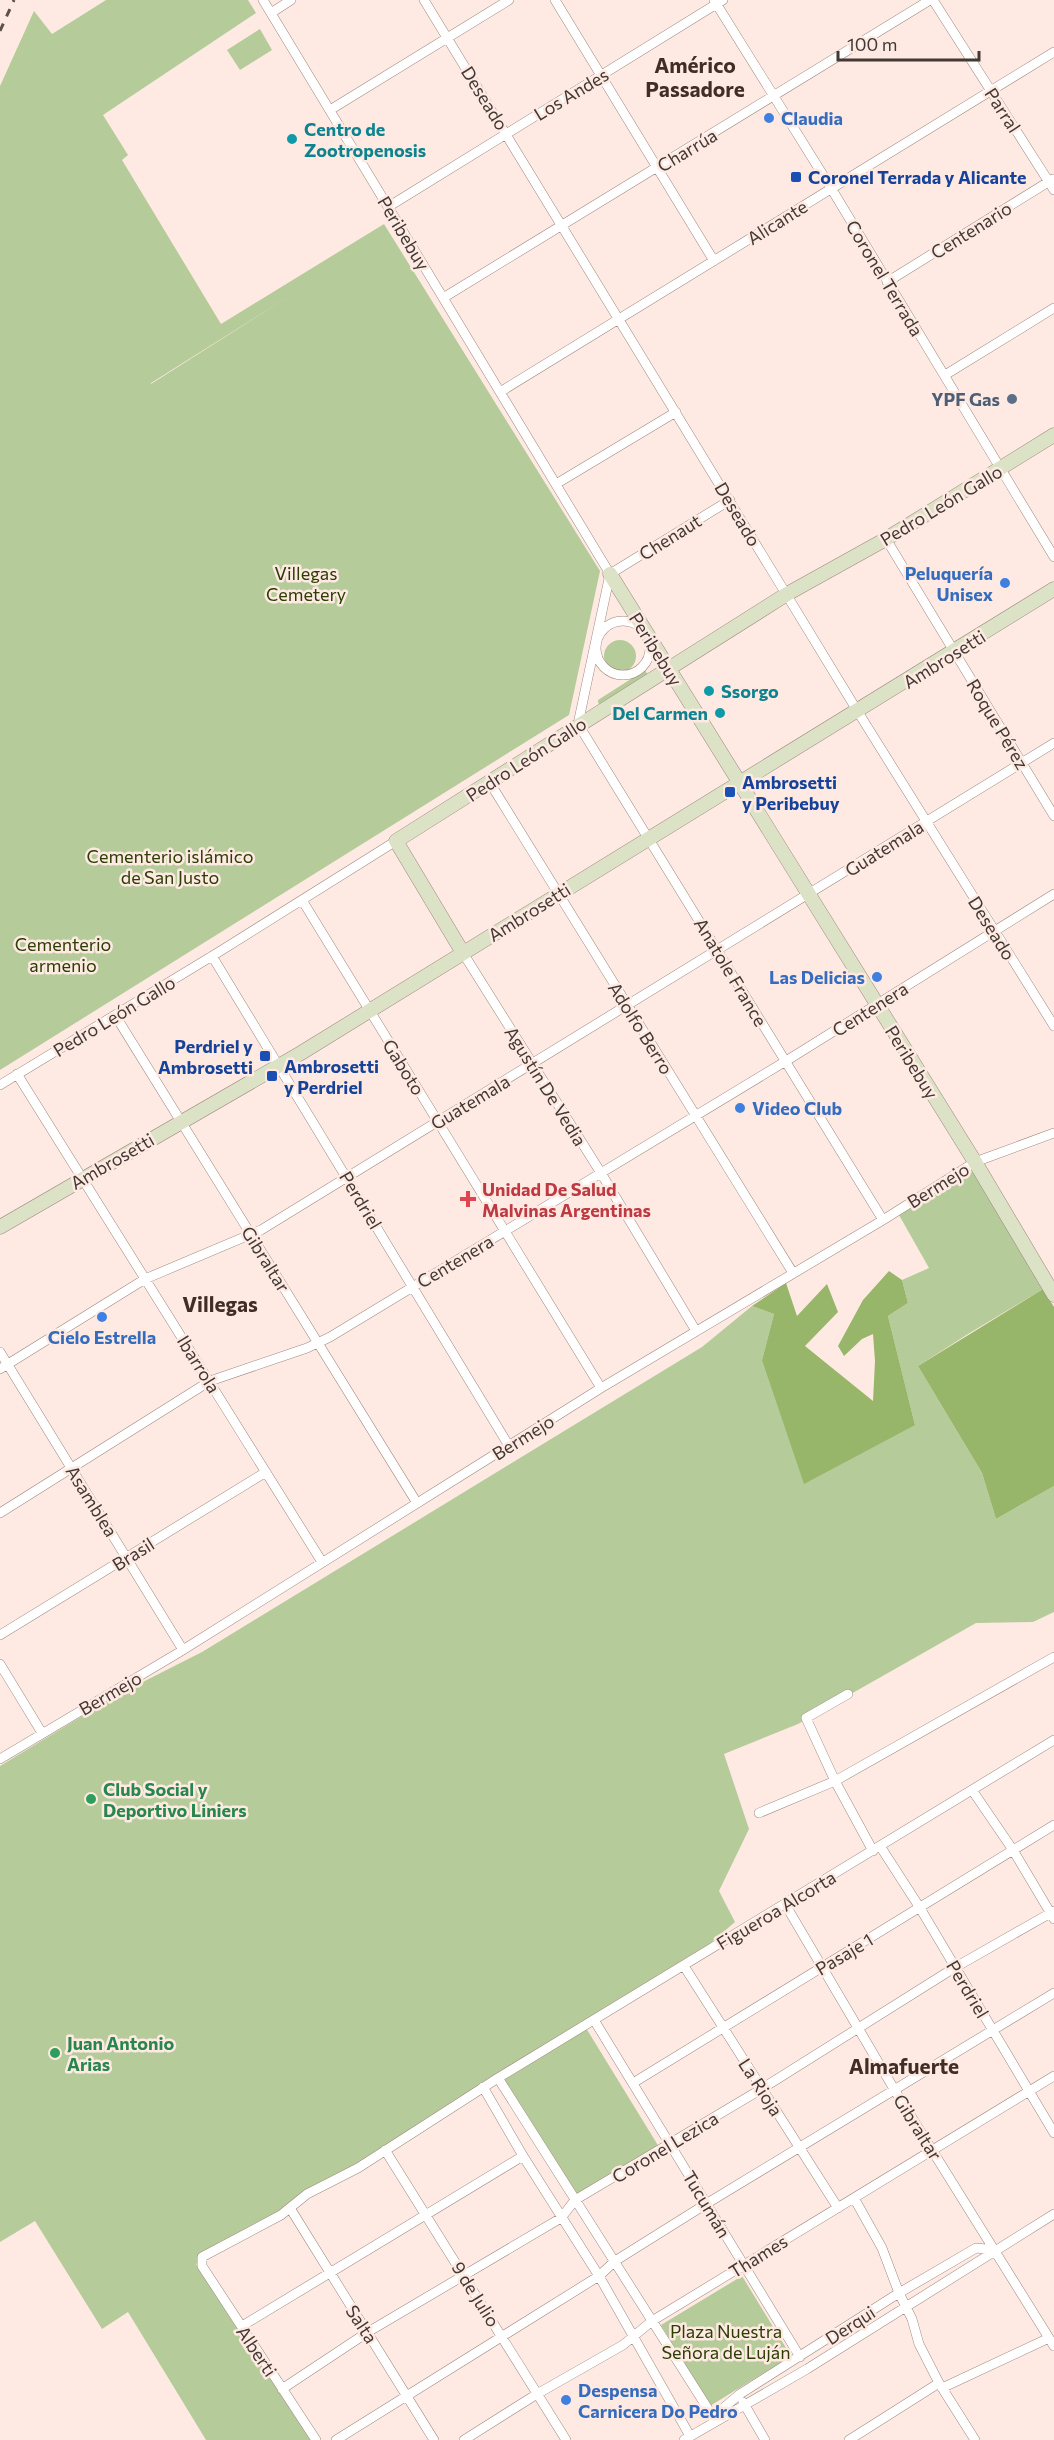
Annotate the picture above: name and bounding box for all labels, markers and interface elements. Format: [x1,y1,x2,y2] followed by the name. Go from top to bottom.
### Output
[838,24,979,62] scale bar
[847,33,897,55] text: 100 m
[645,52,745,101] district label: Américo Passadore
[457,62,513,134] street label: Deseado
[530,63,612,125] street label: Los Andes
[980,84,1026,136] street label: Parral
[781,107,843,129] place label: Claudia
[762,111,776,125] marker: Claudia
[304,118,426,161] place label: Centro de Zootropenosis
[653,124,721,176] street label: Charrúa
[285,132,299,146] marker: Centro de Zootropenosis
[808,166,1026,188] place label: Coronel Terrada y Alicante
[789,170,803,184] marker: Coronel Terrada y Alicante
[373,192,435,274] street label: Peribebuy
[743,195,811,249] street label: Alicante
[927,197,1015,263] street label: Centenario
[842,216,928,340] street label: Coronel Terrada
[931,388,1000,410] place label: YPF Gas
[1005,392,1019,406] marker: YPF Gas
[876,460,1006,550] street label: Pedro León Gallo
[710,478,766,550] street label: Deseado
[635,509,705,565] street label: Chenaut
[266,562,346,605] park label: Villegas Cemetery
[905,562,993,605] place label: Peluquería Unisex
[998,576,1012,590] marker: Peluquería Unisex
[625,608,687,690] street label: Peribebuy
[899,625,989,693] street label: Ambrosetti
[962,675,1034,773] street label: Roque Pérez
[721,680,779,702] place label: Ssorgo
[702,684,716,698] marker: Ssorgo
[612,702,708,724] place label: Del Carmen
[713,706,727,720] marker: Del Carmen
[462,712,590,806] street label: Pedro León Gallo
[742,771,840,814] place label: Ambrosetti y Peribebuy
[723,785,737,799] marker: Ambrosetti y Peribebuy
[841,815,927,881] street label: Guatemala
[87,845,253,888] park label: Cementerio islámico de San Justo
[484,878,574,946] street label: Ambrosetti
[964,892,1020,964] street label: Deseado
[690,914,772,1030] street label: Anatole France
[15,933,111,976] park label: Cementerio armenio
[769,966,865,988] place label: Las Delicias
[870,970,884,984] marker: Las Delicias
[49,971,179,1061] street label: Pedro León Gallo
[828,977,912,1041] street label: Centenera
[604,978,678,1078] street label: Adolfo Berro
[881,1021,943,1103] street label: Peribebuy
[500,1022,592,1150] street label: Agustín De Vedia
[158,1035,253,1078] place label: Perdriel y Ambrosetti
[378,1035,430,1099] street label: Gaboto
[258,1049,272,1063] marker: Perdriel y Ambrosetti
[284,1055,379,1098] place label: Ambrosetti y Perdriel
[265,1069,279,1083] marker: Ambrosetti y Perdriel
[426,1070,514,1134] street label: Guatemala
[752,1097,842,1119] place label: Video Club
[733,1101,747,1115] marker: Video Club
[66,1128,158,1194] street label: Ambrosetti
[903,1157,973,1213] street label: Bermejo
[335,1167,387,1233] street label: Perdriel
[482,1178,651,1221] place label: Unidad De Salud Malvinas Argentinas
[459,1190,477,1208] marker: Unidad De Salud Malvinas Argentinas
[237,1222,295,1296] street label: Gibraltar
[413,1230,497,1292] street label: Centenera
[182,1291,258,1316] district label: Villegas
[95,1310,109,1324] marker: Cielo Estrella
[48,1326,156,1348] place label: Cielo Estrella
[173,1331,225,1397] street label: Ibarrola
[488,1409,558,1465] street label: Bermejo
[62,1461,122,1541] street label: Asamblea
[108,1533,158,1575] street label: Brasil
[75,1666,145,1720] street label: Bermejo
[103,1778,247,1821] place label: Club Social y Deportivo Liniers
[84,1792,98,1806] marker: Club Social y Deportivo Liniers
[712,1866,840,1954] street label: Figueroa Alcorta
[811,1928,877,1980] street label: Pasaje 1
[942,1956,994,2022] street label: Perdriel
[67,2032,174,2075] place label: Juan Antonio Arias
[48,2046,62,2060] marker: Juan Antonio Arias
[849,2053,959,2078] district label: Almafuerte
[734,2054,788,2120] street label: La Rioja
[889,2090,947,2164] street label: Gibraltar
[608,2107,722,2187] street label: Coronel Lezica
[678,2166,736,2242] street label: Tucumán
[725,2230,791,2282] street label: Thames
[447,2257,505,2331] street label: 9 de Julio
[342,2301,382,2347] street label: Salta
[821,2301,879,2349] street label: Derqui
[662,2320,790,2363] park label: Plaza Nuestra Señora de Luján
[232,2321,282,2381] street label: Alberti
[578,2379,738,2422] place label: Despensa Carnicera Do Pedro
[559,2393,573,2407] marker: Despensa Carnicera Do Pedro

